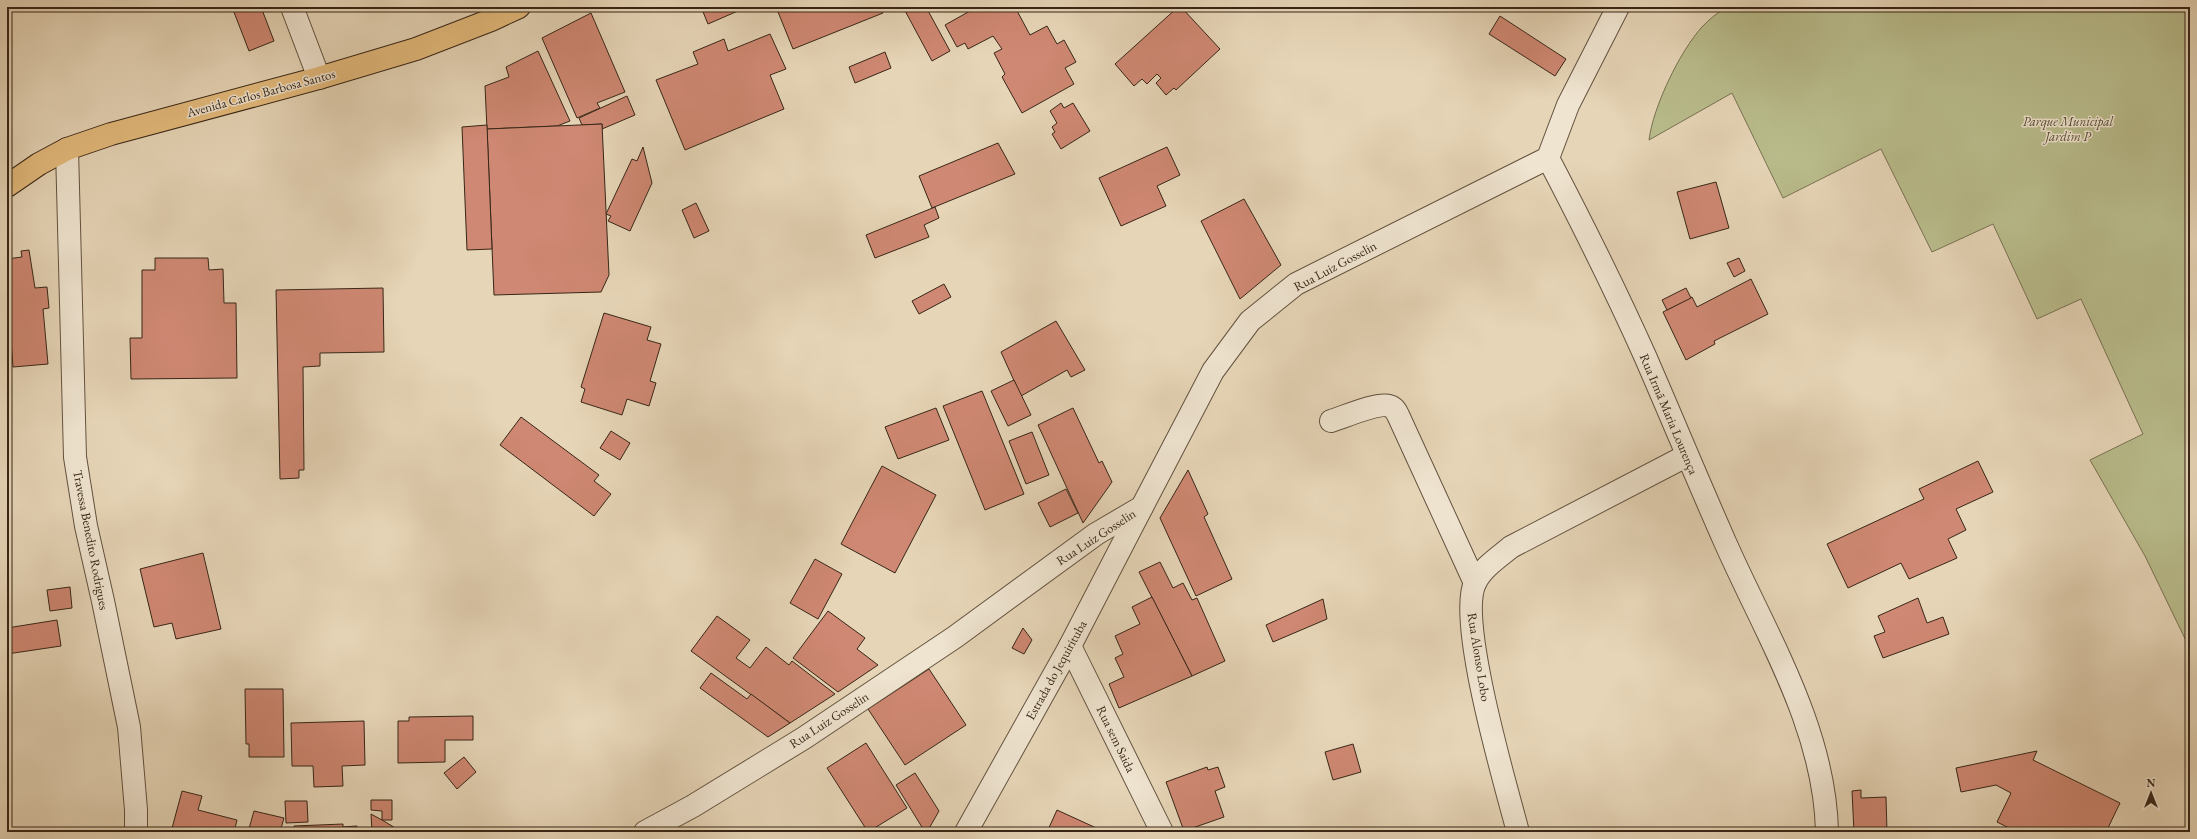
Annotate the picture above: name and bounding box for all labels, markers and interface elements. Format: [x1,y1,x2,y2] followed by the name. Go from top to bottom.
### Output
[184,65,337,121] street label: Avenida Carlos Barbosa Santos
[2023,113,2113,145] park label: Parque Municipal Jardim P
[1291,237,1380,295] street label: Rua Luiz Gosselin
[1636,351,1703,478] street label: Rua Irmã Maria Lourença
[69,469,113,611] street label: Travessa Benedito Rodrigues
[1053,505,1139,569] street label: Rua Luiz Gosselin
[1464,611,1494,703] street label: Rua Alonso Lobo
[1022,616,1091,723] street label: Estrada do Jequirituba
[786,688,872,752] street label: Rua Luiz Gosselin
[1093,703,1140,776] street label: Rua sem Saida
[2131,773,2171,813] north arrow
[2147,776,2156,790] text: N

